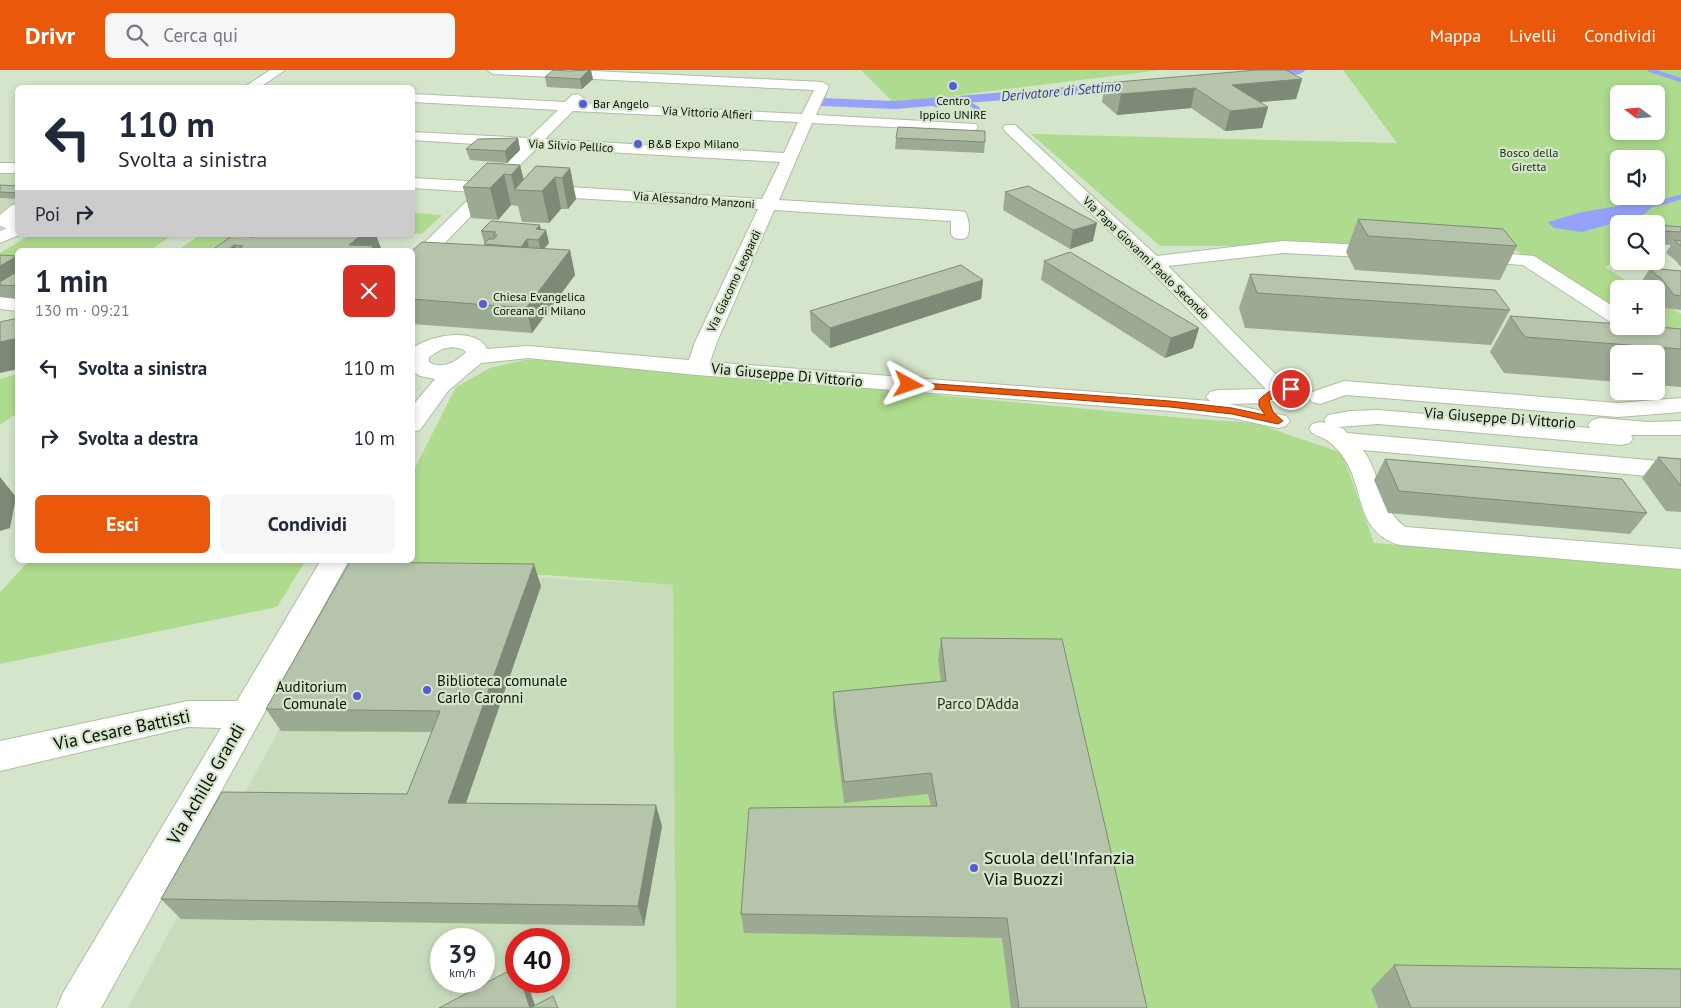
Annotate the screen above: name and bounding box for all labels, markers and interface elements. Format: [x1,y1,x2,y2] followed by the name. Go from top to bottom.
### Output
[105,13,455,58] search box
[25,20,75,51] text: Drivr
[123,21,151,49] icon: search
[163,23,238,47] text: Cerca qui
[1430,24,1481,47] text: Mappa
[1509,24,1556,47] text: Livelli
[1584,24,1656,47] text: Condividi
[1000,77,1122,105] water label: Derivatore di Settimo
[947,80,959,92] marker: Centro Ippico UNIRE
[1610,85,1665,140] north arrow
[1610,85,1665,400] map controls
[919,93,987,122] place label: Centro Ippico UNIRE
[593,96,649,111] place label: Bar Angelo
[577,98,589,110] marker: Bar Angelo
[118,101,215,147] text: 110 m
[661,103,752,122] street label: Via Vittorio Alfieri
[35,105,100,170] icon: left
[527,136,614,155] street label: Via Silvio Pellico
[648,136,739,151] place label: B&B Expo Milano
[632,138,644,150] marker: B&B Expo Milano
[118,145,268,173] text: Svolta a sinistra
[1500,145,1558,174] park label: Bosco della Giretta
[1610,150,1665,205] button: sound
[632,188,755,211] street label: Via Alessandro Manzoni
[1079,192,1213,322] street label: Via Papa Giovanni Paolo Secondo
[70,200,98,228] icon: right
[35,202,60,226] text: Poi
[1610,215,1665,270] button: search
[703,227,764,335] street label: Via Giacomo Leopardi
[35,261,108,300] text: 1 min
[343,265,395,317] button: close
[1610,280,1665,335] button: +
[493,289,586,318] place label: Chiesa Evangelica Coreana di Milano
[477,298,489,310] marker: Chiesa Evangelica Coreana di Milano
[35,300,130,320] text: 130 m · 09:21
[1610,345,1665,400] button: −
[35,354,63,382] icon: left
[78,356,207,380] text: Svolta a sinistra
[343,356,395,380] text: 110 m
[709,358,864,391] street label: Via Giuseppe Di Vittorio
[882,358,934,410] position arrow
[1270,368,1312,410] pin
[1277,375,1305,403] icon: arrive
[1422,403,1577,432] street label: Via Giuseppe Di Vittorio
[35,424,63,452] icon: right
[78,426,199,450] text: Svolta a destra
[354,426,395,450] text: 10 m
[35,495,210,553] button: Esci
[220,495,395,553] button: Condividi
[437,671,567,707] place label: Biblioteca comunale Carlo Caronni
[276,677,347,713] place label: Auditorium Comunale
[421,684,433,696] marker: Biblioteca comunale Carlo Caronni
[351,690,363,702] marker: Auditorium Comunale
[937,694,1019,713] park label: Parco D'Adda
[50,704,192,755] street label: Via Cesare Battisti
[161,719,250,849] street label: Via Achille Grandi
[983,846,1135,890] place label: Scuola dell'Infanzia Via Buozzi
[968,862,980,874] marker: Scuola dell'Infanzia Via Buozzi
[505,928,570,993] speed limit sign: 40
[448,938,477,970] text: 39
[449,965,476,980] text: km/h

